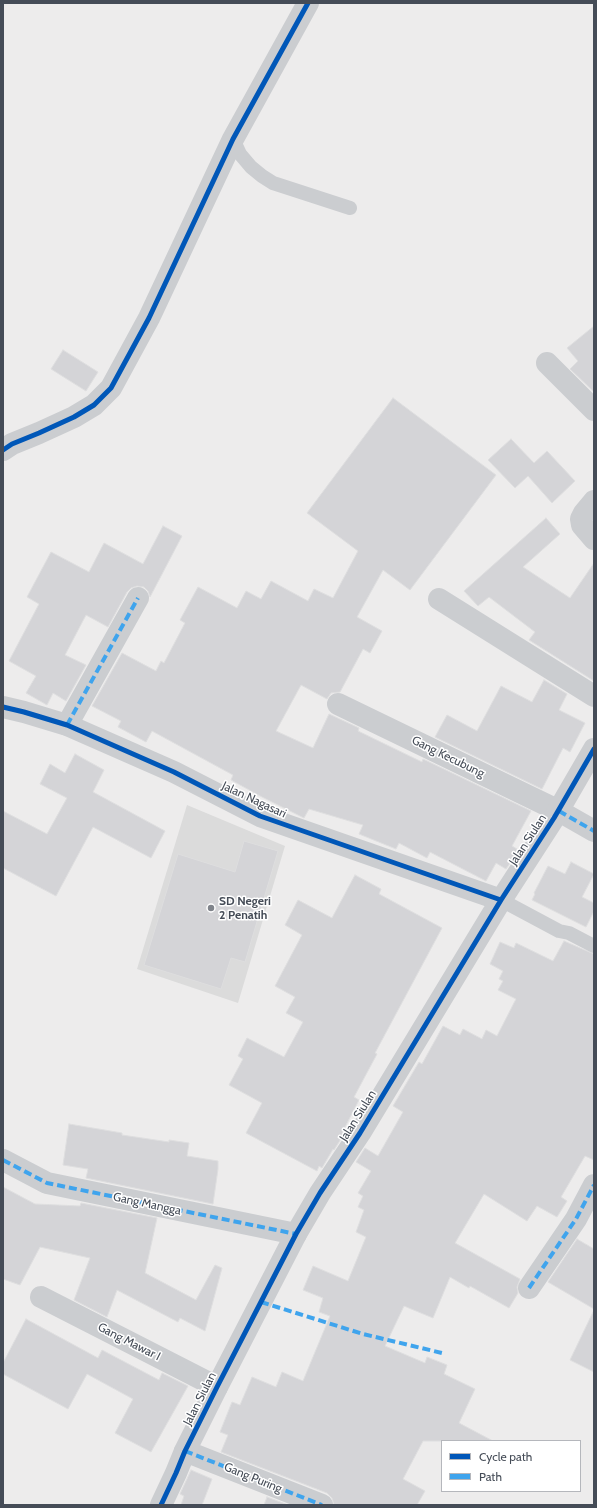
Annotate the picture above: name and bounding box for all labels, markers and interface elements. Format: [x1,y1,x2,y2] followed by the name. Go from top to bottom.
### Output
[409,733,487,781] street label: Gang Kecubung
[219,779,289,821] street label: Jalan Nagasari
[506,812,550,868] street label: Jalan Siulan
[219,894,271,922] place label: SD Negeri 2 Penatih
[206,903,216,913] marker: SD Negeri 2 Penatih
[337,1088,379,1144] street label: Jalan Siulan
[112,1190,182,1218] street label: Gang Mangga
[95,1320,163,1364] street label: Gang Mawar I
[180,1370,220,1428] street label: Jalan Siulan
[441,1440,581,1492] legend
[479,1449,532,1464] text: Cycle path
[222,1460,284,1496] street label: Gang Puring
[479,1469,502,1484] text: Path

